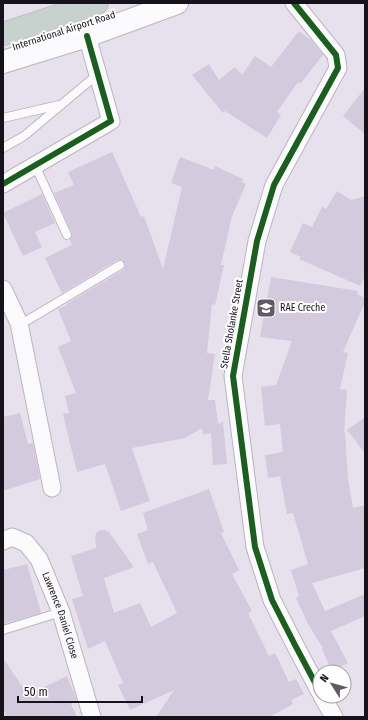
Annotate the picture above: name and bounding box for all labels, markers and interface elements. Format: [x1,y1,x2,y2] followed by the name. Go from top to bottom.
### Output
[11,9,117,53] street label: International Airport Road
[218,278,246,369] street label: Stella Sholanke Street
[255,297,277,319] school or university icon: RAE Creche
[280,302,325,314] place label: RAE Creche
[39,570,80,660] street label: Lawrence Daniel Close
[312,664,352,704] north arrow
[317,672,332,685] text: N
[18,678,142,704] scale bar
[24,685,48,699] text: 50 m

